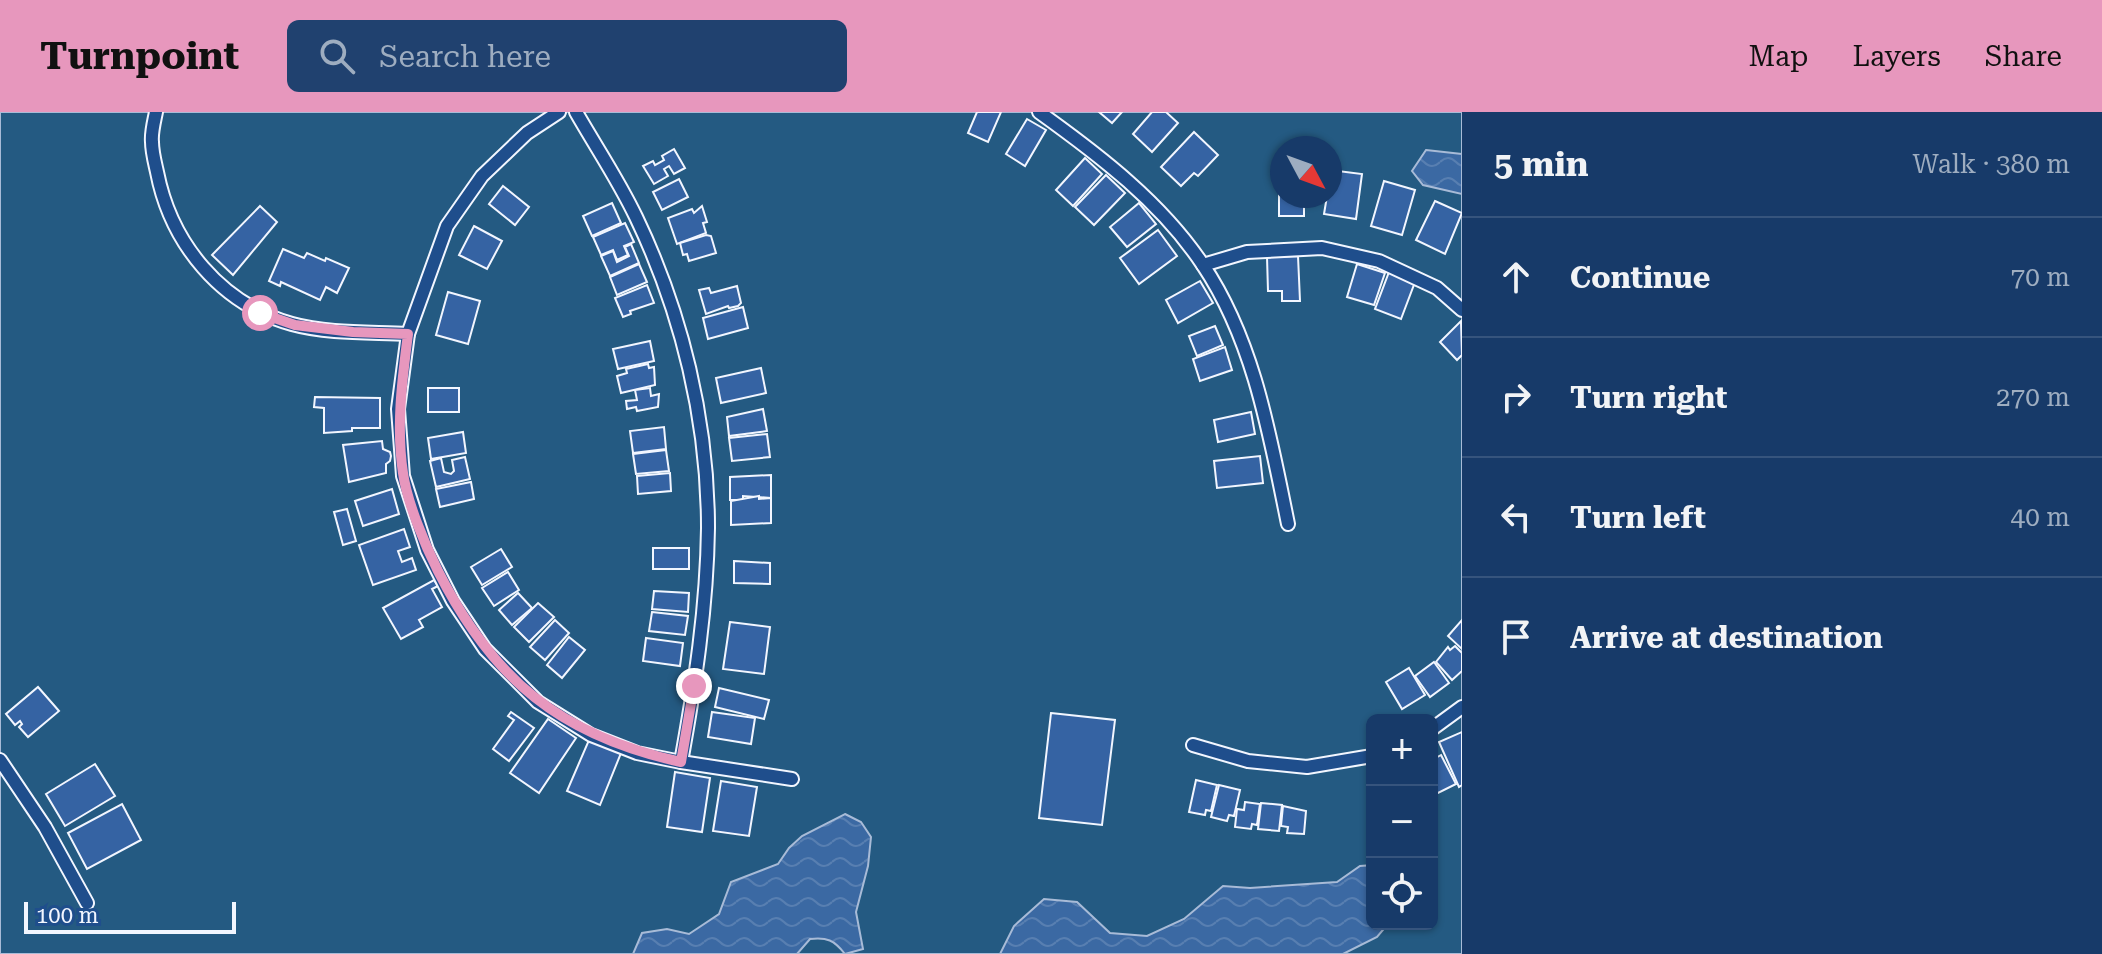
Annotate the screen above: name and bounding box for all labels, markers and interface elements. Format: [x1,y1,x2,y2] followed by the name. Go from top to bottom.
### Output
[287,20,847,92] search box
[40,34,239,78] text: Turnpoint
[315,34,359,78] icon: search
[379,39,551,74] text: Search here
[1749,40,1808,73] text: Map
[1852,40,1941,73] text: Layers
[1985,40,2062,73] text: Share
[1270,136,1342,208] north arrow
[1494,144,1589,184] text: 5 min
[1912,149,2070,179] text: Walk · 380 m
[1494,255,1538,299] icon: ahead
[1570,260,1710,295] text: Continue
[2011,262,2070,292] text: 70 m
[242,295,278,331] route start
[1494,375,1538,419] icon: right
[1570,380,1727,415] text: Turn right
[1996,382,2070,412] text: 270 m
[1494,495,1538,539] icon: left
[1570,500,1706,535] text: Turn left
[2011,502,2070,532] text: 40 m
[1494,615,1538,659] icon: arrive
[1570,620,1883,655] text: Arrive at destination
[676,668,712,704] route end
[1366,714,1438,930] map controls
[1366,714,1438,786] button: +
[1366,786,1438,858] button: −
[1366,858,1438,930] button: locate
[24,898,236,934] scale bar
[36,903,99,928] text: 100 m

